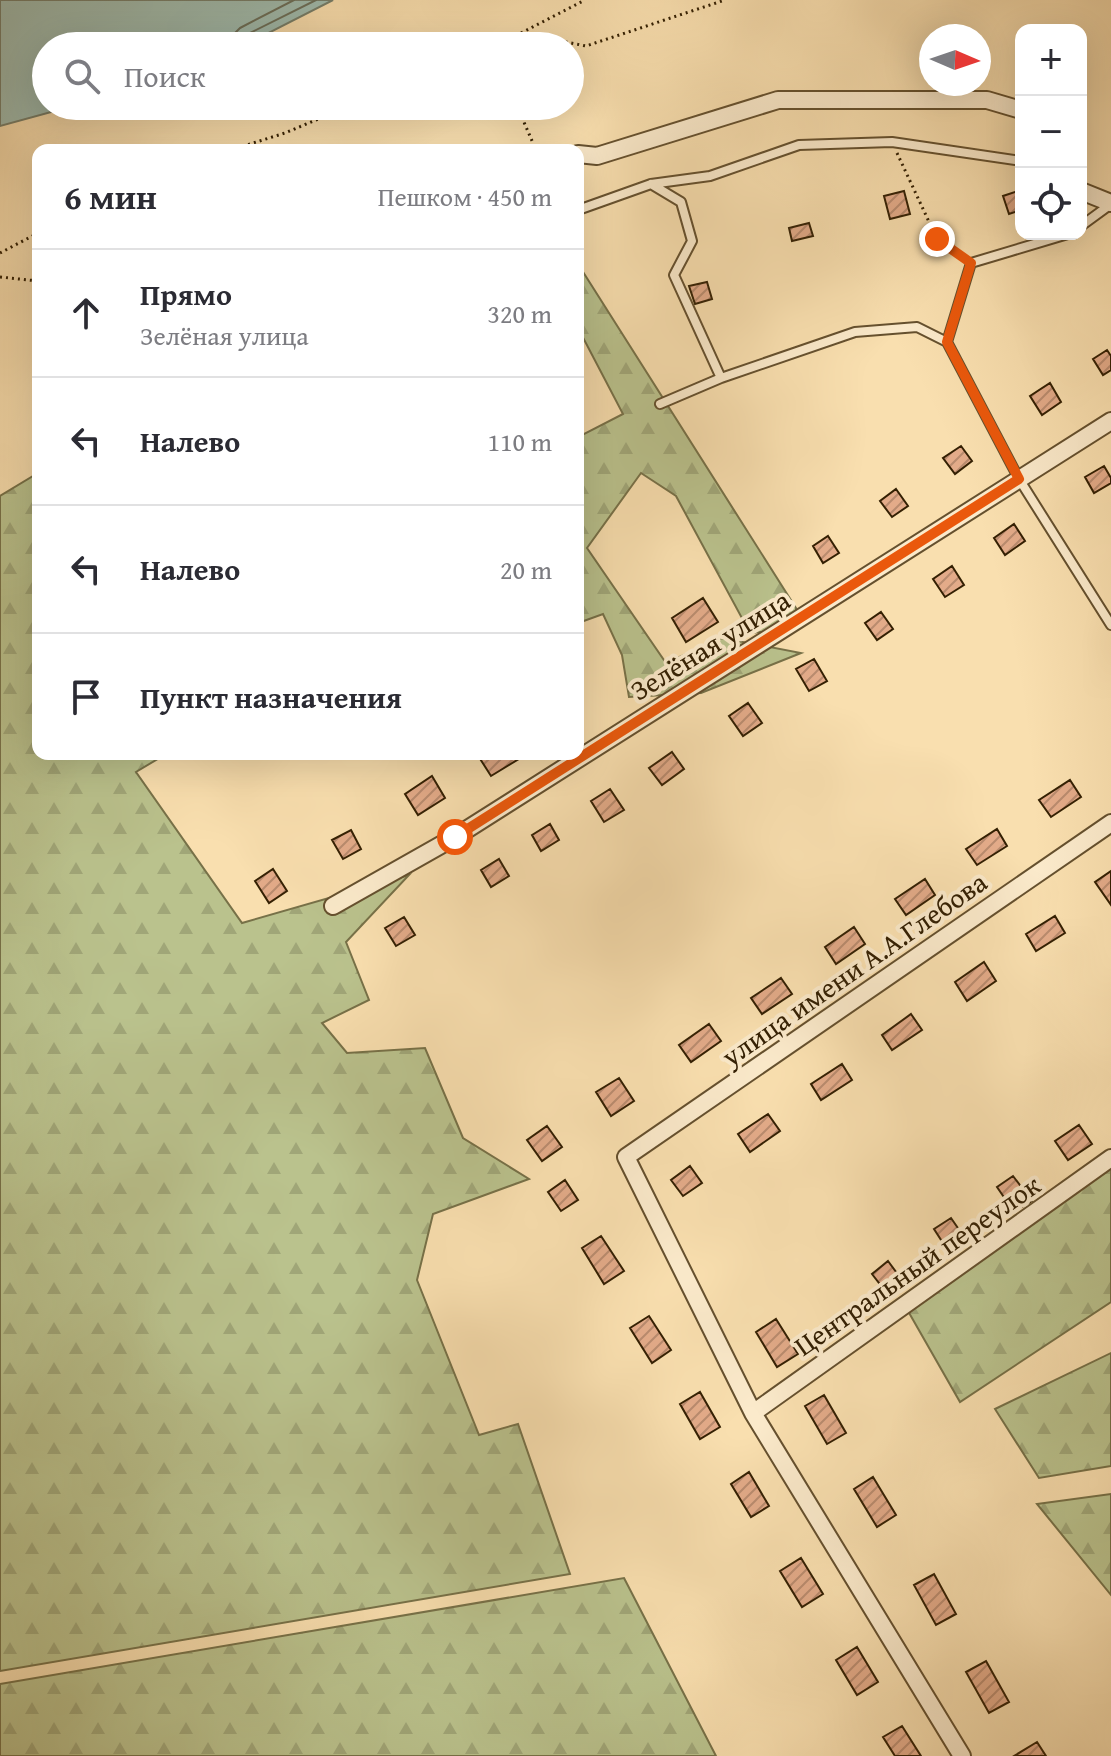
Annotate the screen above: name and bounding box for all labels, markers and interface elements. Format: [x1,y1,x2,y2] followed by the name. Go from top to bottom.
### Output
[919,24,991,96] north arrow
[1015,24,1087,240] map controls
[1015,24,1087,96] button: +
[32,32,584,120] search box
[60,54,104,98] icon: search
[124,54,206,98] text: Поиск
[1015,96,1087,168] button: −
[1015,168,1087,240] button: locate
[64,172,157,221] text: 6 мин
[378,177,552,216] text: Пешком · 450 m
[919,221,955,257] route end
[140,272,232,316] text: Прямо
[64,291,108,335] icon: ahead
[487,294,552,333] text: 320 m
[140,316,309,355] text: Зелёная улица
[64,419,108,463] icon: left
[140,419,240,463] text: Налево
[487,422,552,461] text: 110 m
[64,547,108,591] icon: left
[140,547,240,591] text: Налево
[500,550,552,589] text: 20 m
[622,579,798,710] street label: Зелёная улица
[64,675,108,719] icon: arrive
[140,675,402,719] text: Пункт назначения
[437,819,473,855] route start
[712,861,995,1077] street label: улица имени А.А.Глебова
[785,1164,1049,1365] street label: Центральный переулок

